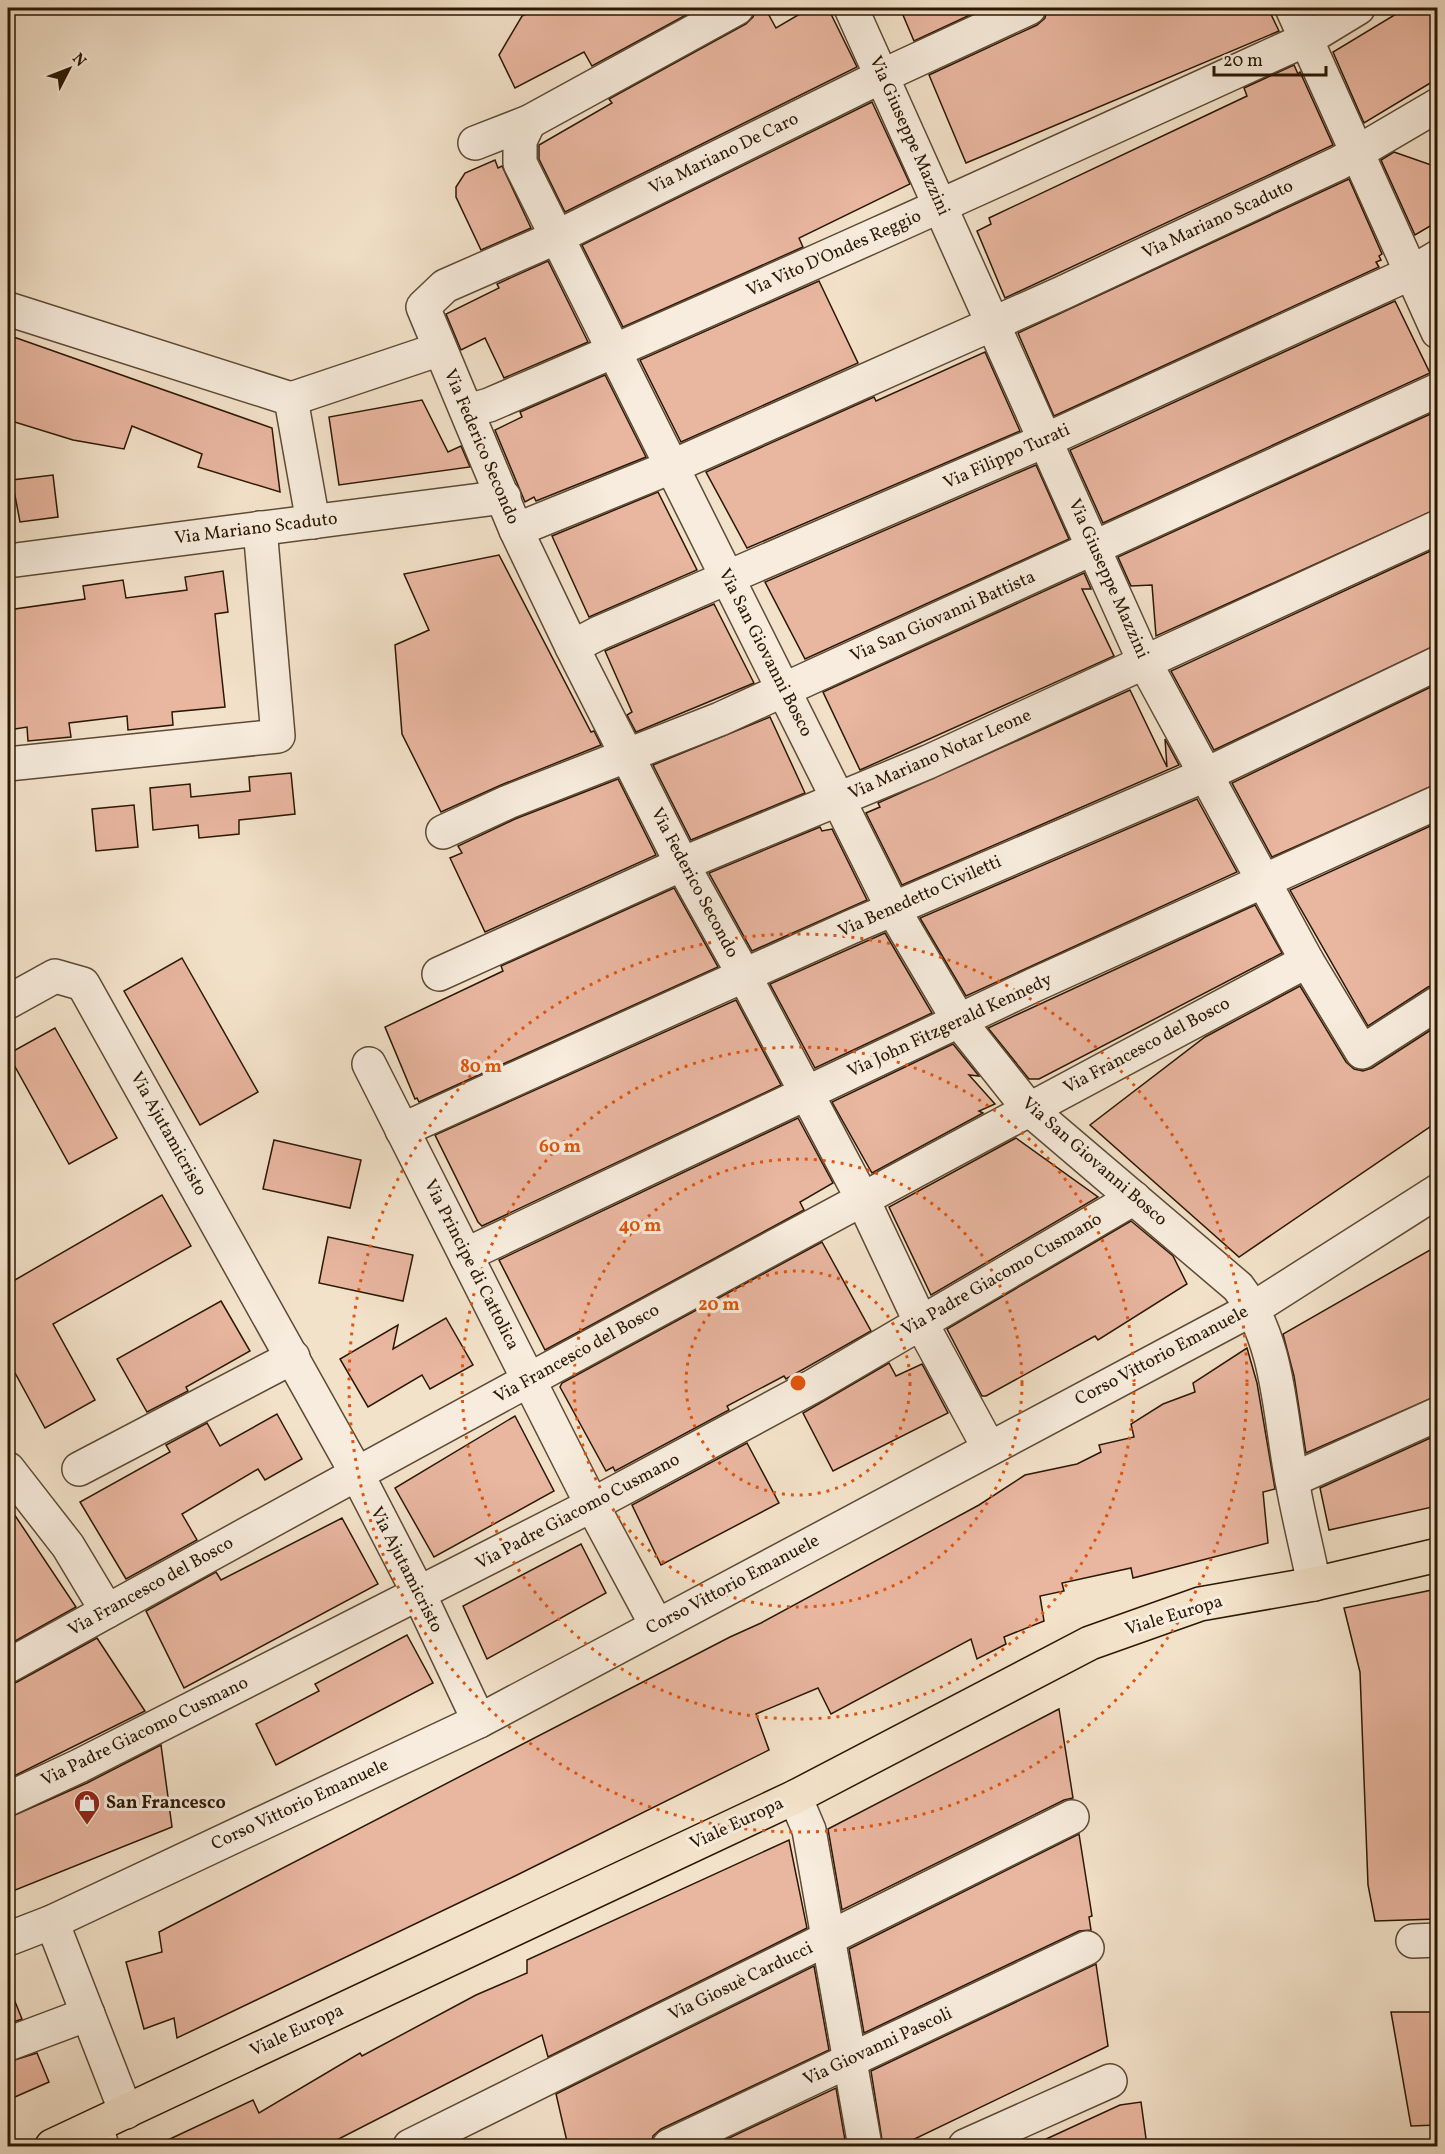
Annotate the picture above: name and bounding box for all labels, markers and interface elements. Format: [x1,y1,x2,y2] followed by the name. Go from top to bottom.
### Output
[39,39,99,99] north arrow
[1214,39,1326,77] scale bar
[67,49,91,72] text: N
[1223,49,1263,74] text: 20 m
[862,52,956,220] street label: Via Giuseppe Mazzini
[645,107,803,201] street label: Via Mariano De Caro
[1138,174,1298,266] street label: Via Mariano Scaduto
[743,204,925,304] street label: Via Vito D'Ondes Reggio
[437,365,525,529] street label: Via Federico Secondo
[940,418,1074,496] street label: Via Filippo Turati
[1061,495,1155,663] street label: Via Giuseppe Mazzini
[173,507,339,551] street label: Via Mariano Scaduto
[712,565,818,741] street label: Via San Giovanni Bosco
[846,565,1040,669] street label: Via San Giovanni Battista
[845,703,1035,807] street label: Via Mariano Notar Leone
[644,804,744,962] street label: Via Federico Secondo
[834,850,1006,944] street label: Via Benedetto Civiletti
[843,967,1057,1085] street label: Via John Fitzgerald Kennedy
[1059,991,1235,1101] street label: Via Francesco del Bosco
[460,1055,502,1080] text: 80 m
[124,1067,212,1201] street label: Via Ajutamicristo
[1016,1092,1172,1232] street label: Via San Giovanni Bosco
[539,1135,581,1160] text: 60 m
[417,1175,525,1355] street label: Via Principe di Cattolica
[897,1207,1107,1343] street label: Via Padre Giacomo Cusmano
[619,1214,661,1239] text: 40 m
[698,1293,740,1318] text: 20 m
[490,1298,664,1410] street label: Via Francesco del Bosco
[1071,1300,1253,1412] street label: Corso Vittorio Emanuele
[788,1373,808,1393] centre of rings
[472,1447,684,1577] street label: Via Padre Giacomo Cusmano
[363,1503,449,1637] street label: Via Ajutamicristo
[642,1529,824,1641] street label: Corso Vittorio Emanuele
[64,1531,238,1643] street label: Via Francesco del Bosco
[1122,1589,1226,1643] street label: Viale Europa
[37,1671,253,1793] street label: Via Padre Giacomo Cusmano
[207,1753,393,1857] street label: Corso Vittorio Emanuele
[72,1788,102,1826] shop icon: San Francesco
[106,1791,226,1816] place label: San Francesco
[686,1791,788,1857] street label: Viale Europa
[665,1936,817,2028] street label: Via Giosuè Carducci
[246,1998,348,2064] street label: Viale Europa
[799,2001,957,2093] street label: Via Giovanni Pascoli

